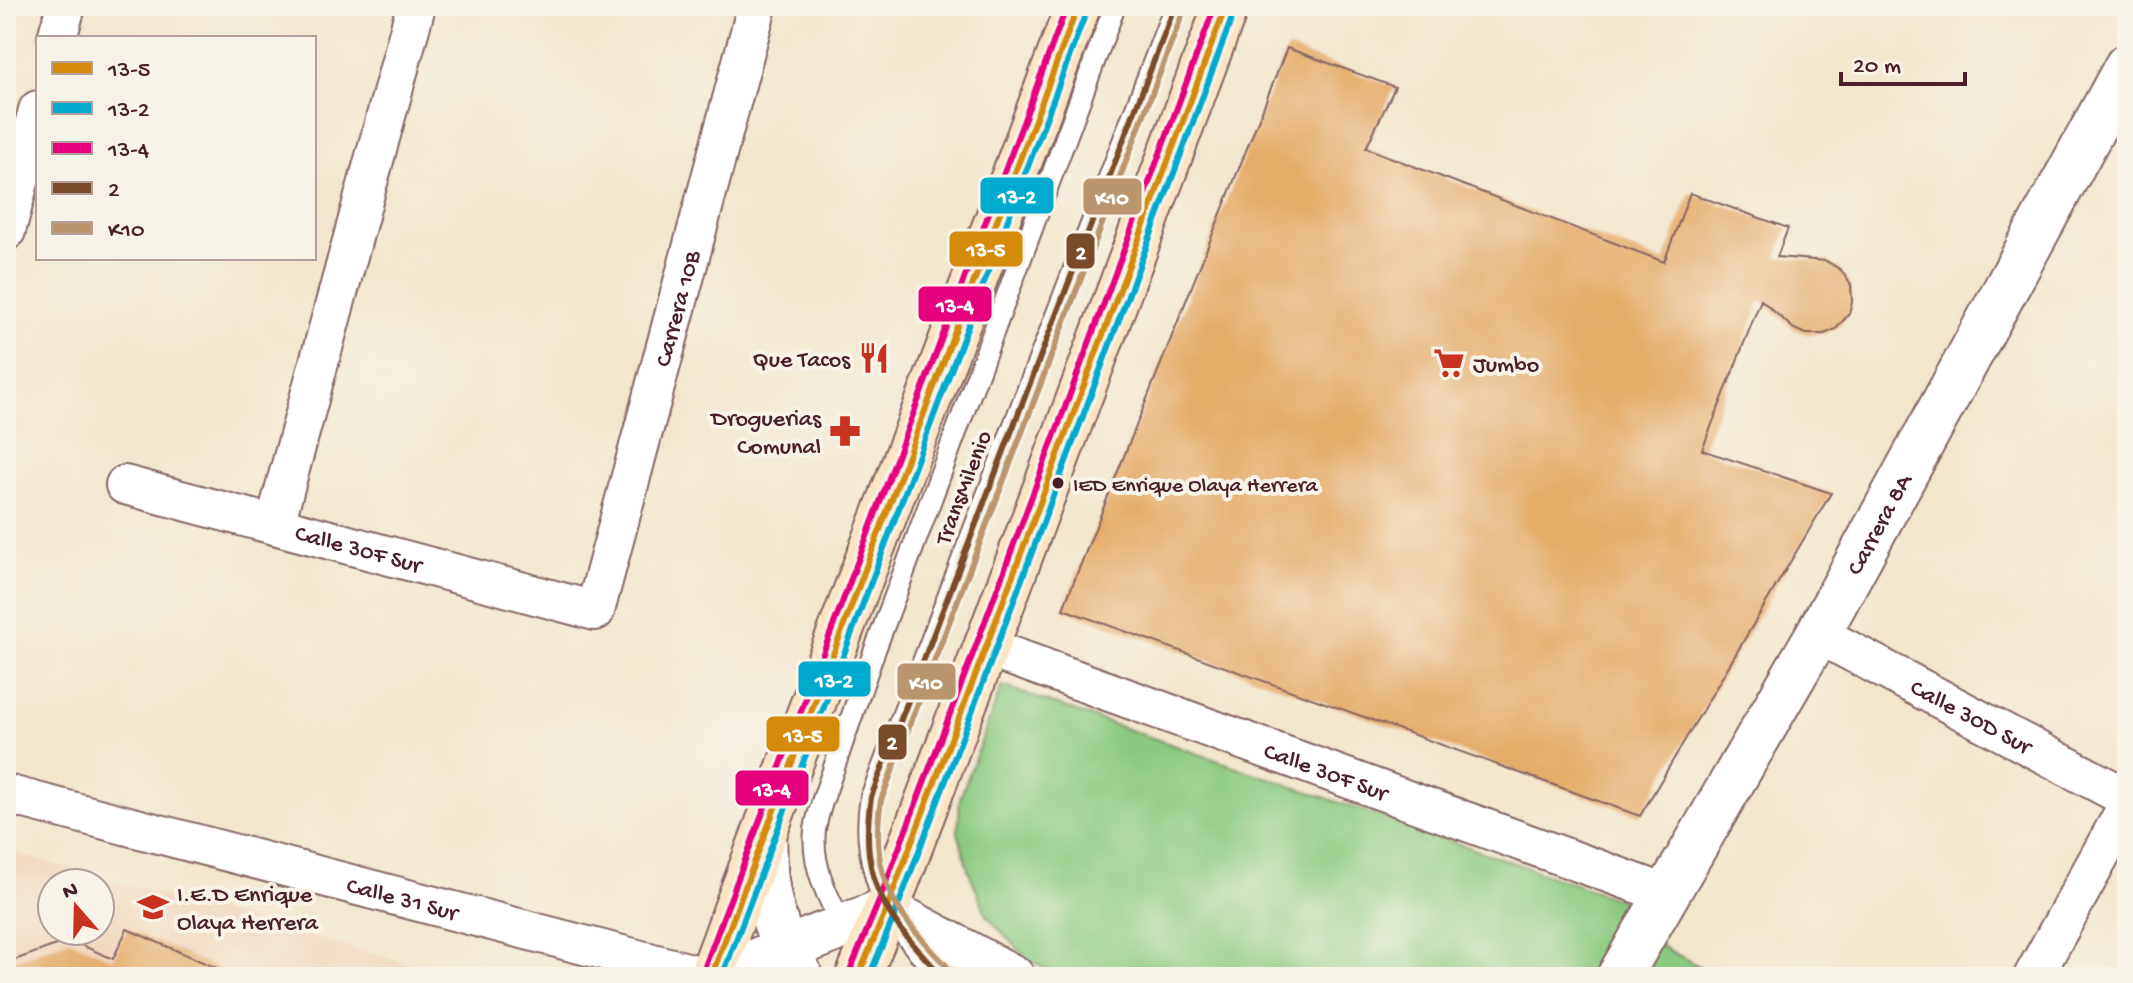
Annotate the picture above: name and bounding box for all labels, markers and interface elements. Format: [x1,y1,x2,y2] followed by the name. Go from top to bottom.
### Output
[36,36,316,260] legend
[1841,36,1965,86] scale bar
[1853,53,1901,82] text: 20 m
[107,57,150,86] text: 13-5
[107,97,150,126] text: 13-2
[107,137,150,166] text: 13-4
[979,176,1055,215] line badge: 13-2
[108,177,120,206] text: 2
[1082,177,1143,216] line badge: K10
[997,186,1036,212] text: 13-2
[1094,187,1129,213] text: K10
[108,217,145,246] text: K10
[948,230,1024,268] line badge: 13-5
[1065,232,1096,270] line badge: 2
[966,239,1006,265] text: 13-5
[1076,242,1087,268] text: 2
[650,247,709,370] street label: Carrera 10B
[917,285,993,323] line badge: 13-4
[935,295,974,321] text: 13-4
[857,341,891,375] restaurant icon: Que Tacos
[1432,346,1466,380] supermarket icon: Jumbo
[753,347,851,376] place label: Que Tacos
[1473,352,1539,381] place label: Jumbo
[709,406,822,463] place label: Droguerias Comunal
[828,414,862,448] pharmacy icon: Droguerias Comunal
[930,427,1000,551] street label: TransMilenio
[1842,468,1921,581] street label: Carrera 8A
[1073,474,1318,500] place label: IED Enrique Olaya Herrera
[1050,475,1066,491] marker: IED Enrique Olaya Herrera
[291,520,427,583] street label: Calle 30F Sur
[797,660,872,698] line badge: 13-2
[896,662,957,701] line badge: K10
[814,670,853,696] text: 13-2
[908,672,943,698] text: K10
[1904,675,2038,764] street label: Calle 30D Sur
[765,715,841,753] line badge: 13-5
[877,723,908,761] line badge: 2
[783,725,823,751] text: 13-5
[887,732,898,758] text: 2
[1259,738,1393,811] street label: Calle 30F Sur
[734,769,810,807] line badge: 13-4
[752,779,791,805] text: 13-4
[36,867,116,947] north arrow
[343,873,463,930] street label: Calle 31 Sur
[59,877,82,907] text: N
[177,882,319,939] place label: I.E.D Enrique Olaya Herrera
[136,890,170,924] school or university icon: I.E.D Enrique Olaya Herrera

